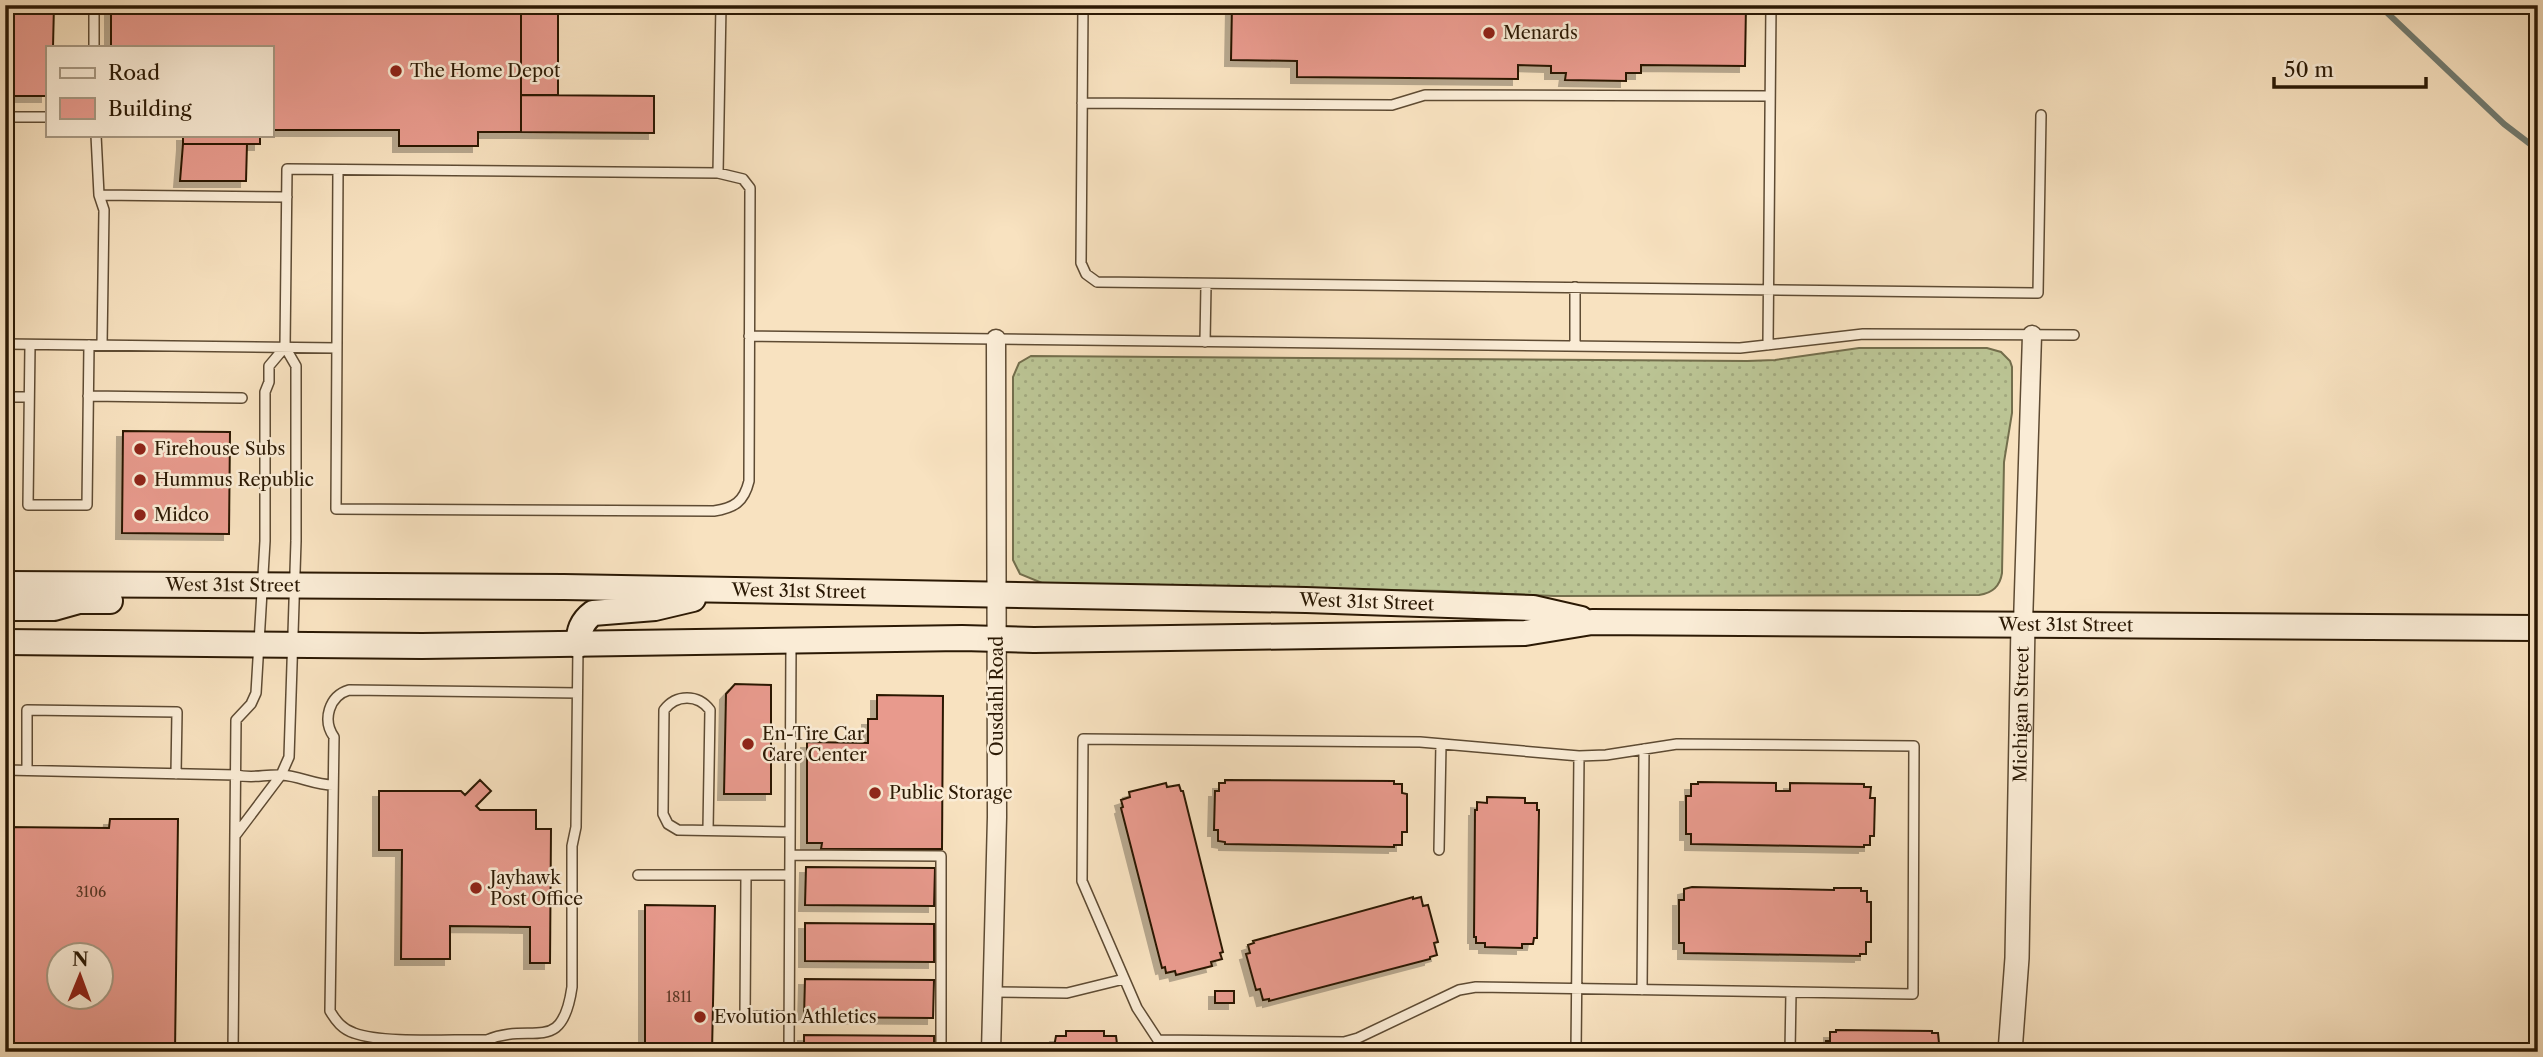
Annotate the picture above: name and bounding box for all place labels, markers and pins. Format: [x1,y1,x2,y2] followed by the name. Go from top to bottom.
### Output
[1503,22,1578,44] place label: Menards
[1481,25,1497,41] marker: Menards
[410,60,561,82] place label: The Home Depot
[388,63,404,79] marker: The Home Depot
[154,438,285,460] place label: Firehouse Subs
[132,441,148,457] marker: Firehouse Subs
[154,469,314,491] place label: Hummus Republic
[132,472,148,488] marker: Hummus Republic
[154,504,209,526] place label: Midco
[132,507,148,523] marker: Midco
[762,723,867,766] place label: En-Tire Car Care Center
[740,736,756,752] marker: En-Tire Car Care Center
[889,782,1013,804] place label: Public Storage
[867,785,883,801] marker: Public Storage
[487,867,583,910] place label: Jayhawk Post Office
[468,880,484,896] marker: Jayhawk Post Office
[714,1006,877,1028] place label: Evolution Athletics
[692,1009,708,1025] marker: Evolution Athletics

